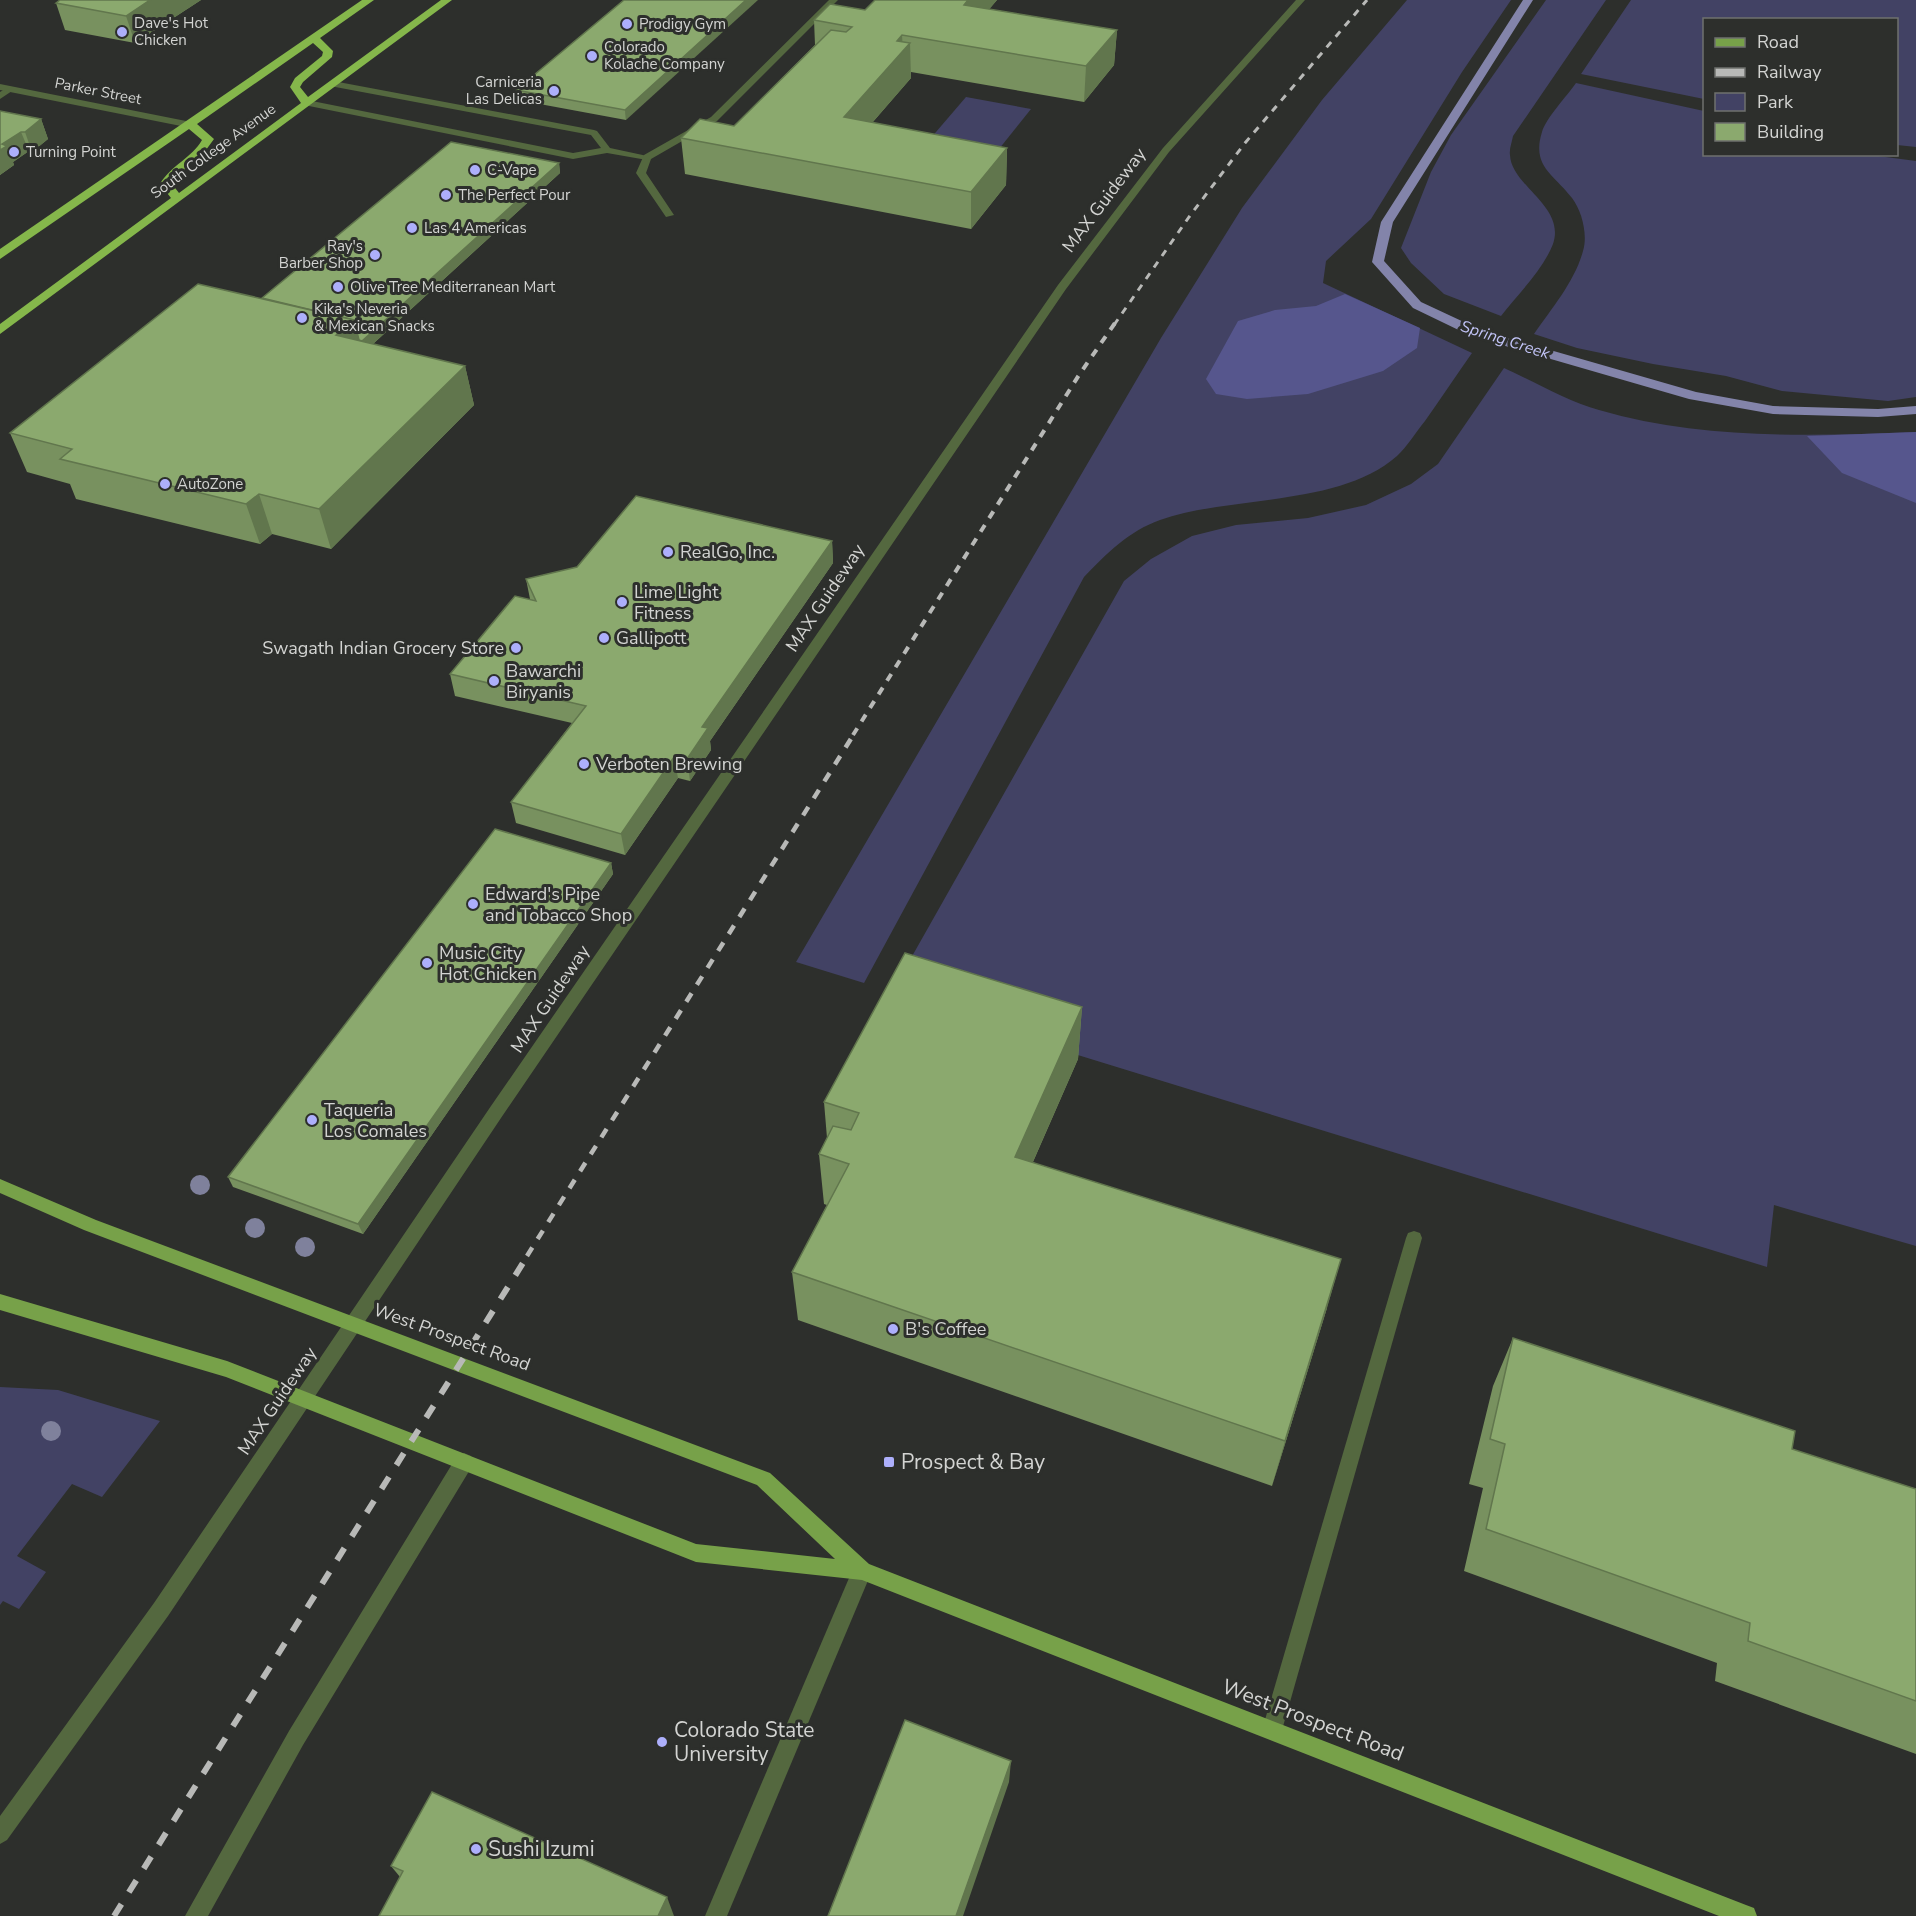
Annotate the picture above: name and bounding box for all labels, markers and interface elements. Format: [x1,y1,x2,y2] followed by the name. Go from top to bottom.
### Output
[134,13,209,50] place label: Dave's Hot Chicken
[639,14,726,34] place label: Prodigy Gym
[620,17,634,31] marker: Prodigy Gym
[1703,18,1898,156] legend
[115,25,129,39] marker: Dave's Hot Chicken
[1757,30,1799,54] text: Road
[604,37,725,74] place label: Colorado Kolache Company
[585,49,599,63] marker: Colorado Kolache Company
[1757,60,1822,84] text: Railway
[466,72,542,109] place label: Carniceria Las Delicas
[53,73,144,109] street label: Parker Street
[547,84,561,98] marker: Carniceria Las Delicas
[1757,90,1794,114] text: Park
[146,99,280,203] street label: South College Avenue
[1757,120,1824,144] text: Building
[26,142,116,162] place label: Turning Point
[1057,142,1152,257] street label: MAX Guideway
[7,145,21,159] marker: Turning Point
[487,160,536,180] place label: C-Vape
[468,163,482,177] marker: C-Vape
[458,185,571,205] place label: The Perfect Pour
[439,188,453,202] marker: The Perfect Pour
[424,218,527,238] place label: Las 4 Americas
[405,221,419,235] marker: Las 4 Americas
[279,236,363,273] place label: Ray's Barber Shop
[368,248,382,262] marker: Ray's Barber Shop
[350,277,556,297] place label: Olive Tree Mediterranean Mart
[331,280,345,294] marker: Olive Tree Mediterranean Mart
[314,299,435,336] place label: Kika's Neveria & Mexican Snacks
[295,311,309,325] marker: Kika's Neveria & Mexican Snacks
[1458,315,1553,365] water label: Spring Creek
[177,474,243,494] place label: AutoZone
[158,477,172,491] marker: AutoZone
[780,539,870,657] street label: MAX Guideway
[680,540,775,564] place label: RealGo, Inc.
[661,545,675,559] marker: RealGo, Inc.
[634,580,719,625] place label: Lime Light Fitness
[615,595,629,609] marker: Lime Light Fitness
[616,626,687,650] place label: Gallipott
[597,631,611,645] marker: Gallipott
[262,636,504,660] place label: Swagath Indian Grocery Store
[509,641,523,655] marker: Swagath Indian Grocery Store
[506,659,581,704] place label: Bawarchi Biryanis
[487,674,501,688] marker: Bawarchi Biryanis
[595,752,742,776] place label: Verboten Brewing
[577,757,591,771] marker: Verboten Brewing
[485,882,632,927] place label: Edward's Pipe and Tobacco Shop
[466,897,480,911] marker: Edward's Pipe and Tobacco Shop
[505,940,595,1058] street label: MAX Guideway
[439,941,537,986] place label: Music City Hot Chicken
[420,956,434,970] marker: Music City Hot Chicken
[324,1098,427,1143] place label: Taqueria Los Comales
[305,1113,319,1127] marker: Taqueria Los Comales
[370,1297,534,1377] street label: West Prospect Road
[905,1317,986,1341] place label: B's Coffee
[886,1322,900,1336] marker: B's Coffee
[232,1342,322,1460] street label: MAX Guideway
[901,1448,1045,1476] place label: Prospect & Bay
[882,1455,896,1469] marker: Prospect & Bay
[1218,1672,1408,1768] street label: West Prospect Road
[674,1716,815,1768] place label: Colorado State University
[655,1735,669,1749] marker: Colorado State University
[488,1835,595,1863] place label: Sushi Izumi
[469,1842,483,1856] marker: Sushi Izumi

